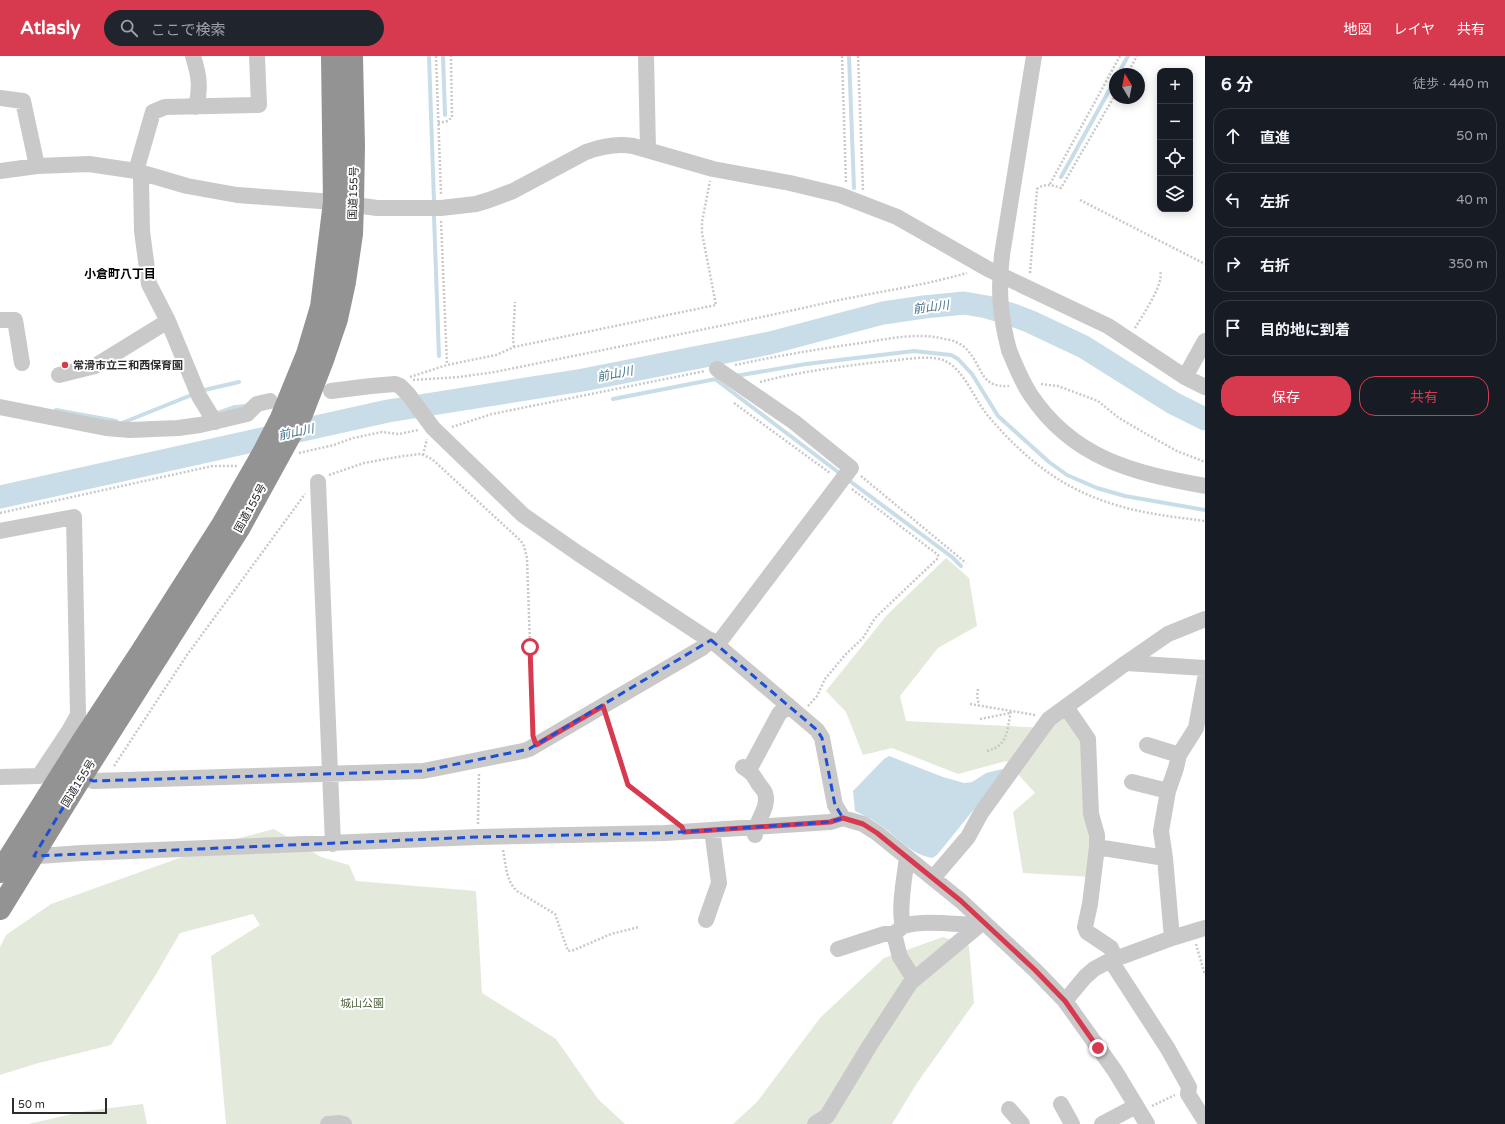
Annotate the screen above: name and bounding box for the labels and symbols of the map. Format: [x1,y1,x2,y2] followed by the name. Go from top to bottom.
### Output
[1109,68,1145,104] north arrow
[346,166,361,220] street label: 国道155号
[84,267,156,281] district label: 小倉町八丁目
[912,298,952,316] water label: 前山川
[73,359,183,372] place label: 常滑市立三和西保育園
[60,360,70,370] marker: 常滑市立三和西保育園
[596,363,636,384] water label: 前山川
[277,421,317,443] water label: 前山川
[232,482,269,535] street label: 国道155号
[521,638,539,656] route start
[59,757,98,809] street label: 国道155号
[340,997,384,1010] park label: 城山公園
[1089,1039,1107,1057] route end
[12,1096,107,1115] scale bar

